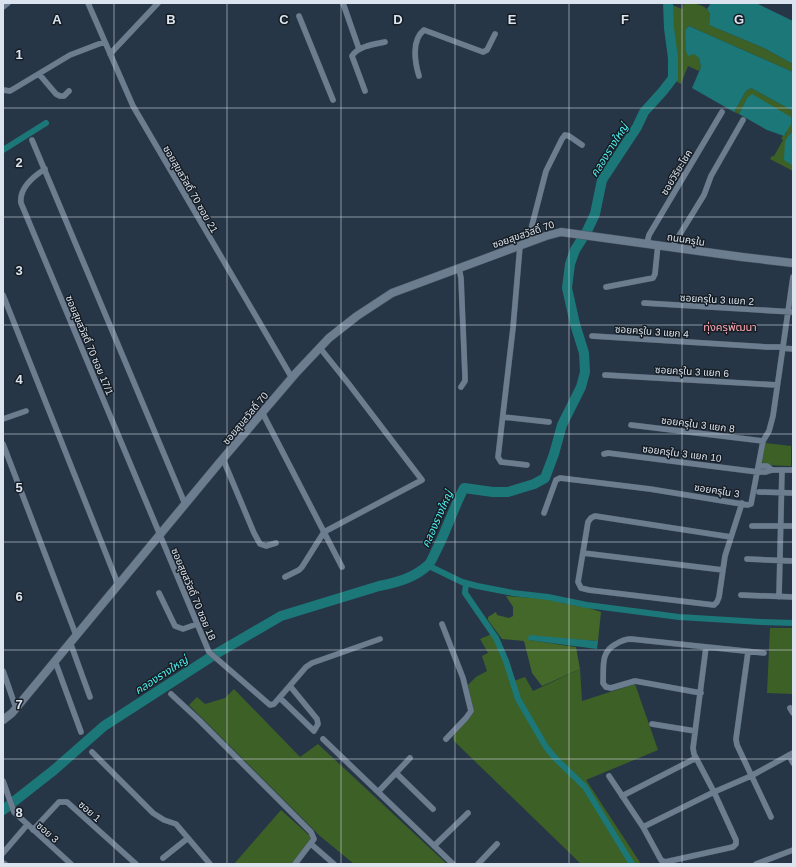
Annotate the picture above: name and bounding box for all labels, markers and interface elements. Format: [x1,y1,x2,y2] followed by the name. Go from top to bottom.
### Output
[52,12,62,27] text: A
[166,12,176,27] text: B
[279,12,289,27] text: C
[393,12,403,27] text: D
[508,12,517,27] text: E
[621,12,629,27] text: F
[734,12,744,27] text: G
[15,47,23,62] text: 1
[588,119,631,179] water label: คลองรางใหญ่
[160,144,221,236] street label: ซอยสุขสวัสดิ์ 70 ซอย 21
[659,148,694,197] street label: ซอยวิริยะโชค
[15,155,23,170] text: 2
[491,218,556,251] street label: ซอยสุขสวัสดิ์ 70
[666,231,706,249] street label: ถนนครุใน
[15,263,23,278] text: 3
[680,292,755,308] street label: ซอยครุใน 3 แยก 2
[63,294,116,397] street label: ซอยสุขสวัสดิ์ 70 ซอย 17/1
[703,321,757,334] district label: ทุ่งครุพัฒนา
[615,323,690,341] street label: ซอยครุใน 3 แยก 4
[655,364,730,380] street label: ซอยครุใน 3 แยก 6
[15,372,23,387] text: 4
[220,389,271,447] street label: ซอยสุขสวัสดิ์ 70
[660,415,736,436] street label: ซอยครุใน 3 แยก 8
[642,443,723,465] street label: ซอยครุใน 3 แยก 10
[15,480,23,495] text: 5
[693,481,741,501] street label: ซอยครุใน 3
[419,487,456,549] water label: คลองรางใหญ่
[168,546,218,643] street label: ซอยสุขสวัสดิ์ 70 ซอย 18
[15,589,23,604] text: 6
[132,652,191,697] water label: คลองรางใหญ่
[15,697,23,712] text: 7
[76,799,103,824] street label: ซอย 1
[15,805,23,820] text: 8
[34,820,61,845] street label: ซอย 3

